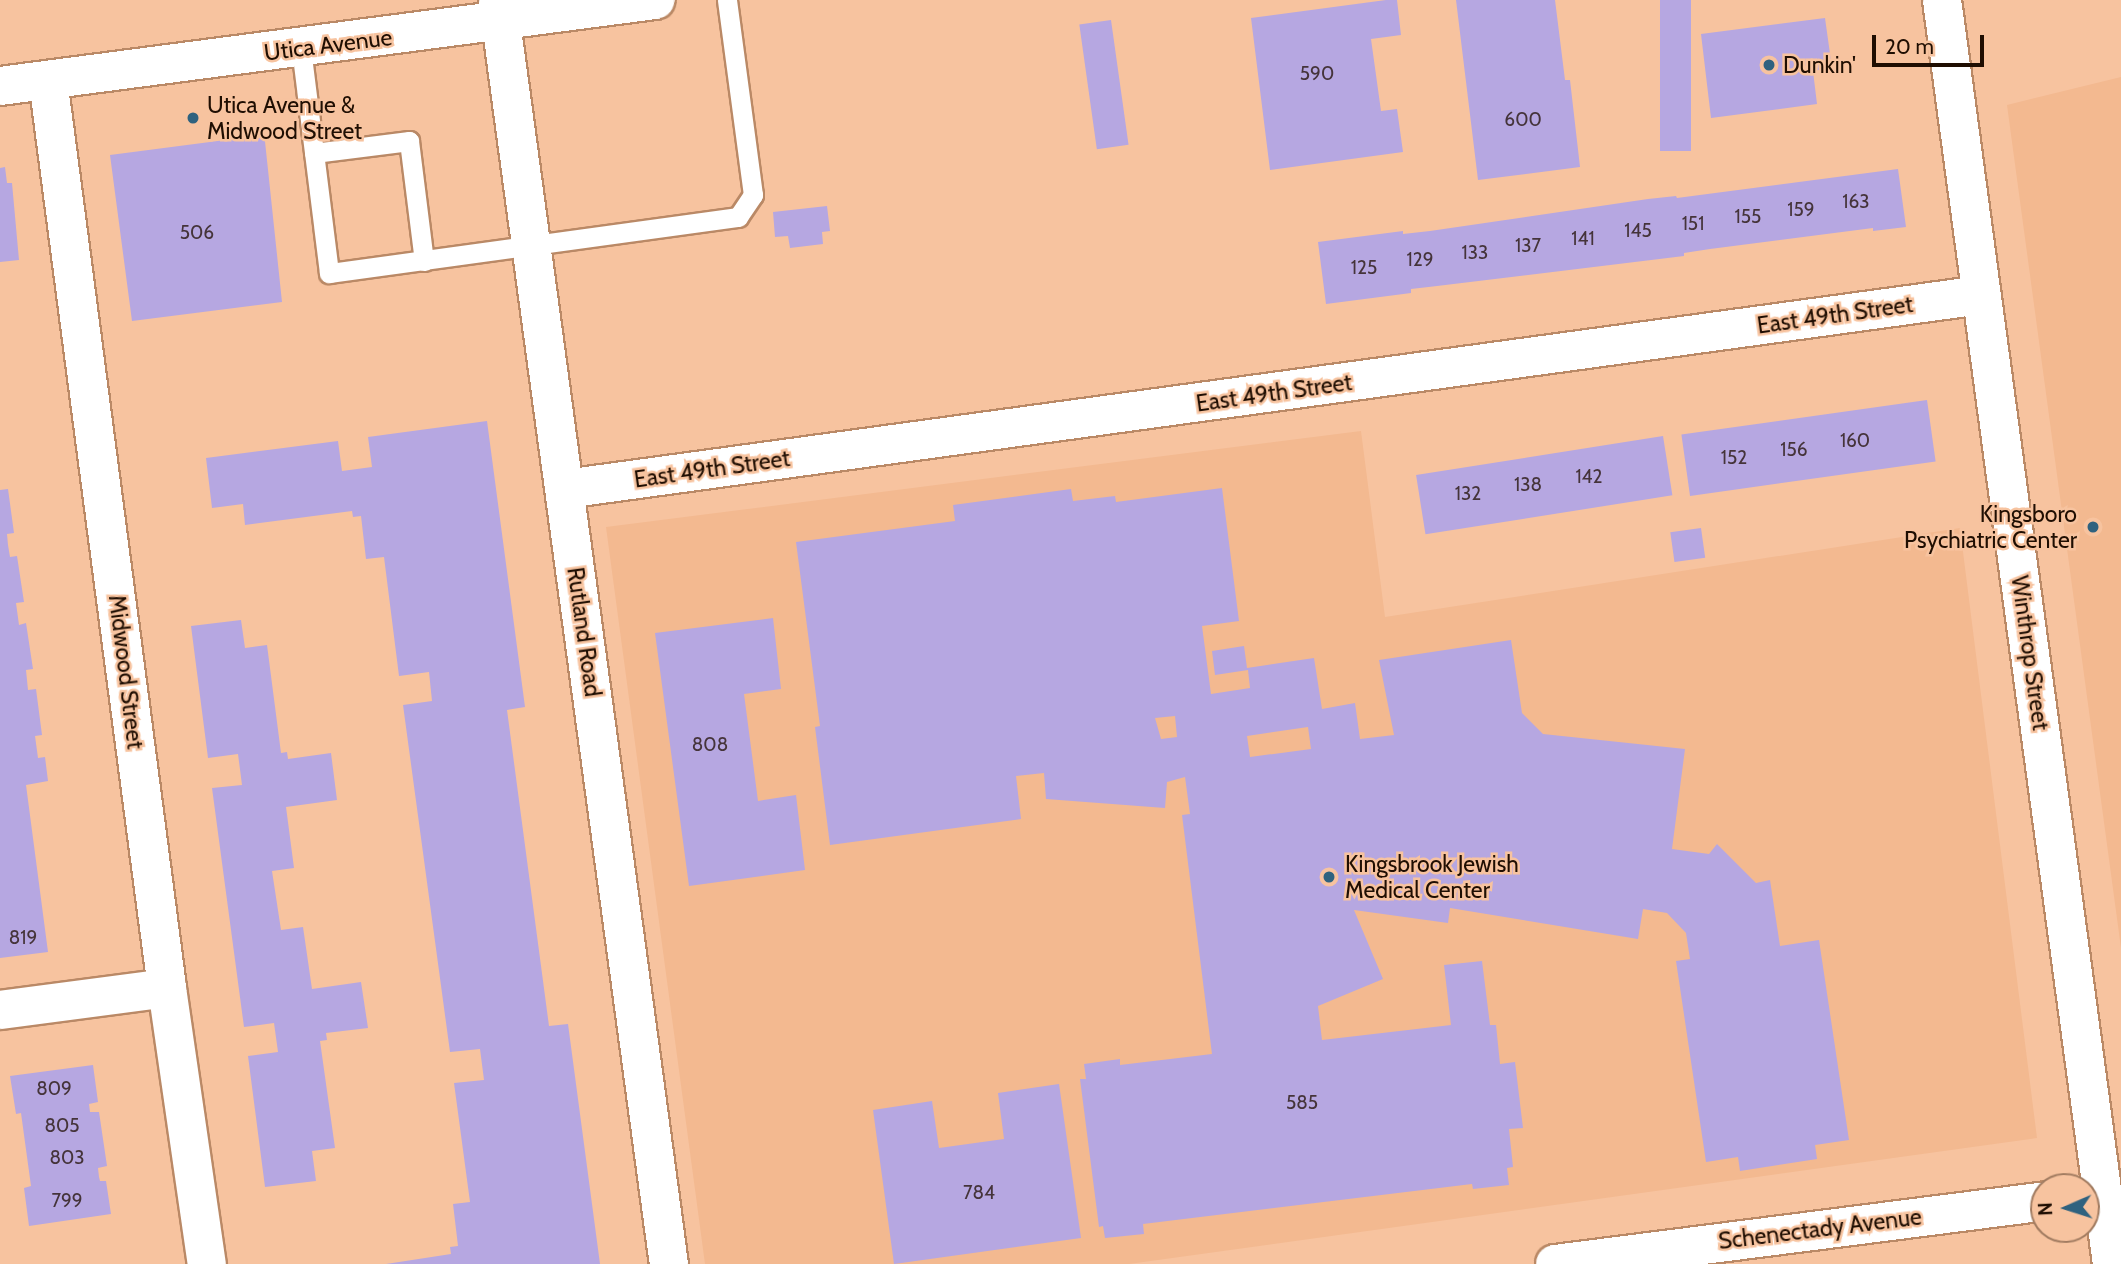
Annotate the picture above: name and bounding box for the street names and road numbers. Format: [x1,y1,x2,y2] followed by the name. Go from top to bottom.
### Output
[262,23,394,67] street label: Utica Avenue
[1755,290,1915,340] street label: East 49th Street
[1194,368,1354,418] street label: East 49th Street
[632,444,792,494] street label: East 49th Street
[561,565,607,699] street label: Rutland Road
[2005,574,2055,732] street label: Winthrop Street
[103,593,149,751] street label: Midwood Street
[1717,1203,1923,1255] street label: Schenectady Avenue

